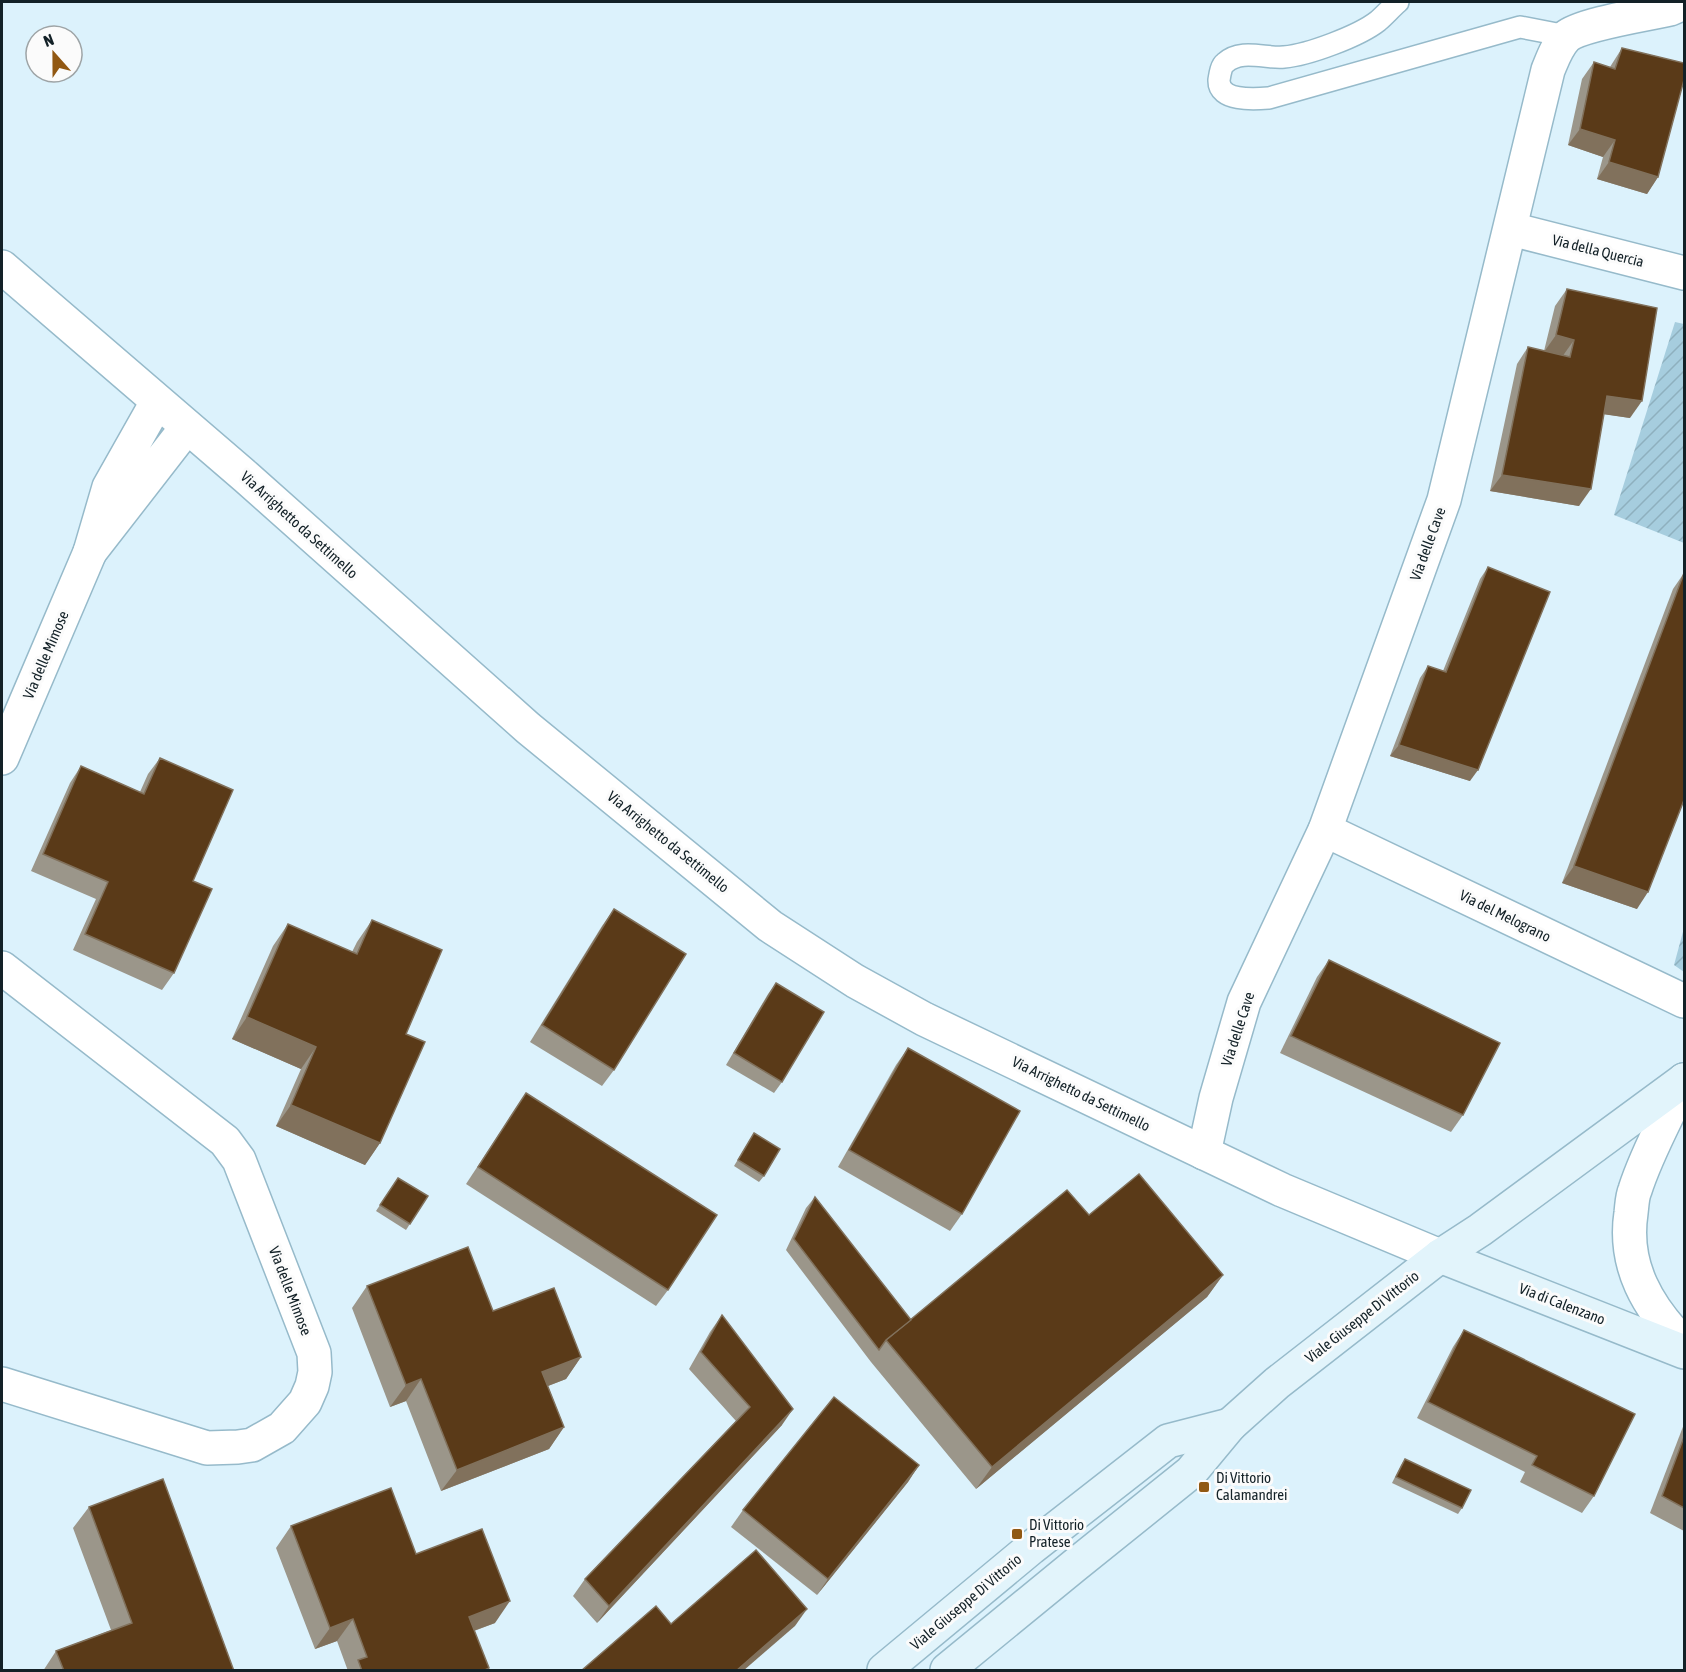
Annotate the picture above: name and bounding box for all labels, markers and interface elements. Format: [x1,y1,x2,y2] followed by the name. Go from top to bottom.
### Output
[24,24,84,84] north arrow
[41,30,56,50] text: N
[1550,231,1646,270] street label: Via della Quercia
[237,468,361,582] street label: Via Arrighetto da Settimello
[1406,505,1449,583] street label: Via delle Cave
[19,608,72,701] street label: Via delle Mimose
[604,787,733,896] street label: Via Arrighetto da Settimello
[1457,886,1554,945] street label: Via del Melograno
[1218,989,1258,1068] street label: Via delle Cave
[1009,1053,1153,1134] street label: Via Arrighetto da Settimello
[266,1244,315,1338] street label: Via delle Mimose
[1302,1267,1422,1366] street label: Viale Giuseppe Di Vittorio
[1517,1279,1608,1328] street label: Via di Calenzano
[1216,1469,1288,1503] place label: Di Vittorio Calamandrei
[1197,1480,1211,1494] marker: Di Vittorio Calamandrei
[1029,1516,1084,1550] place label: Di Vittorio Pratese
[1010,1527,1024,1541] marker: Di Vittorio Pratese
[907,1550,1025,1653] street label: Viale Giuseppe Di Vittorio

